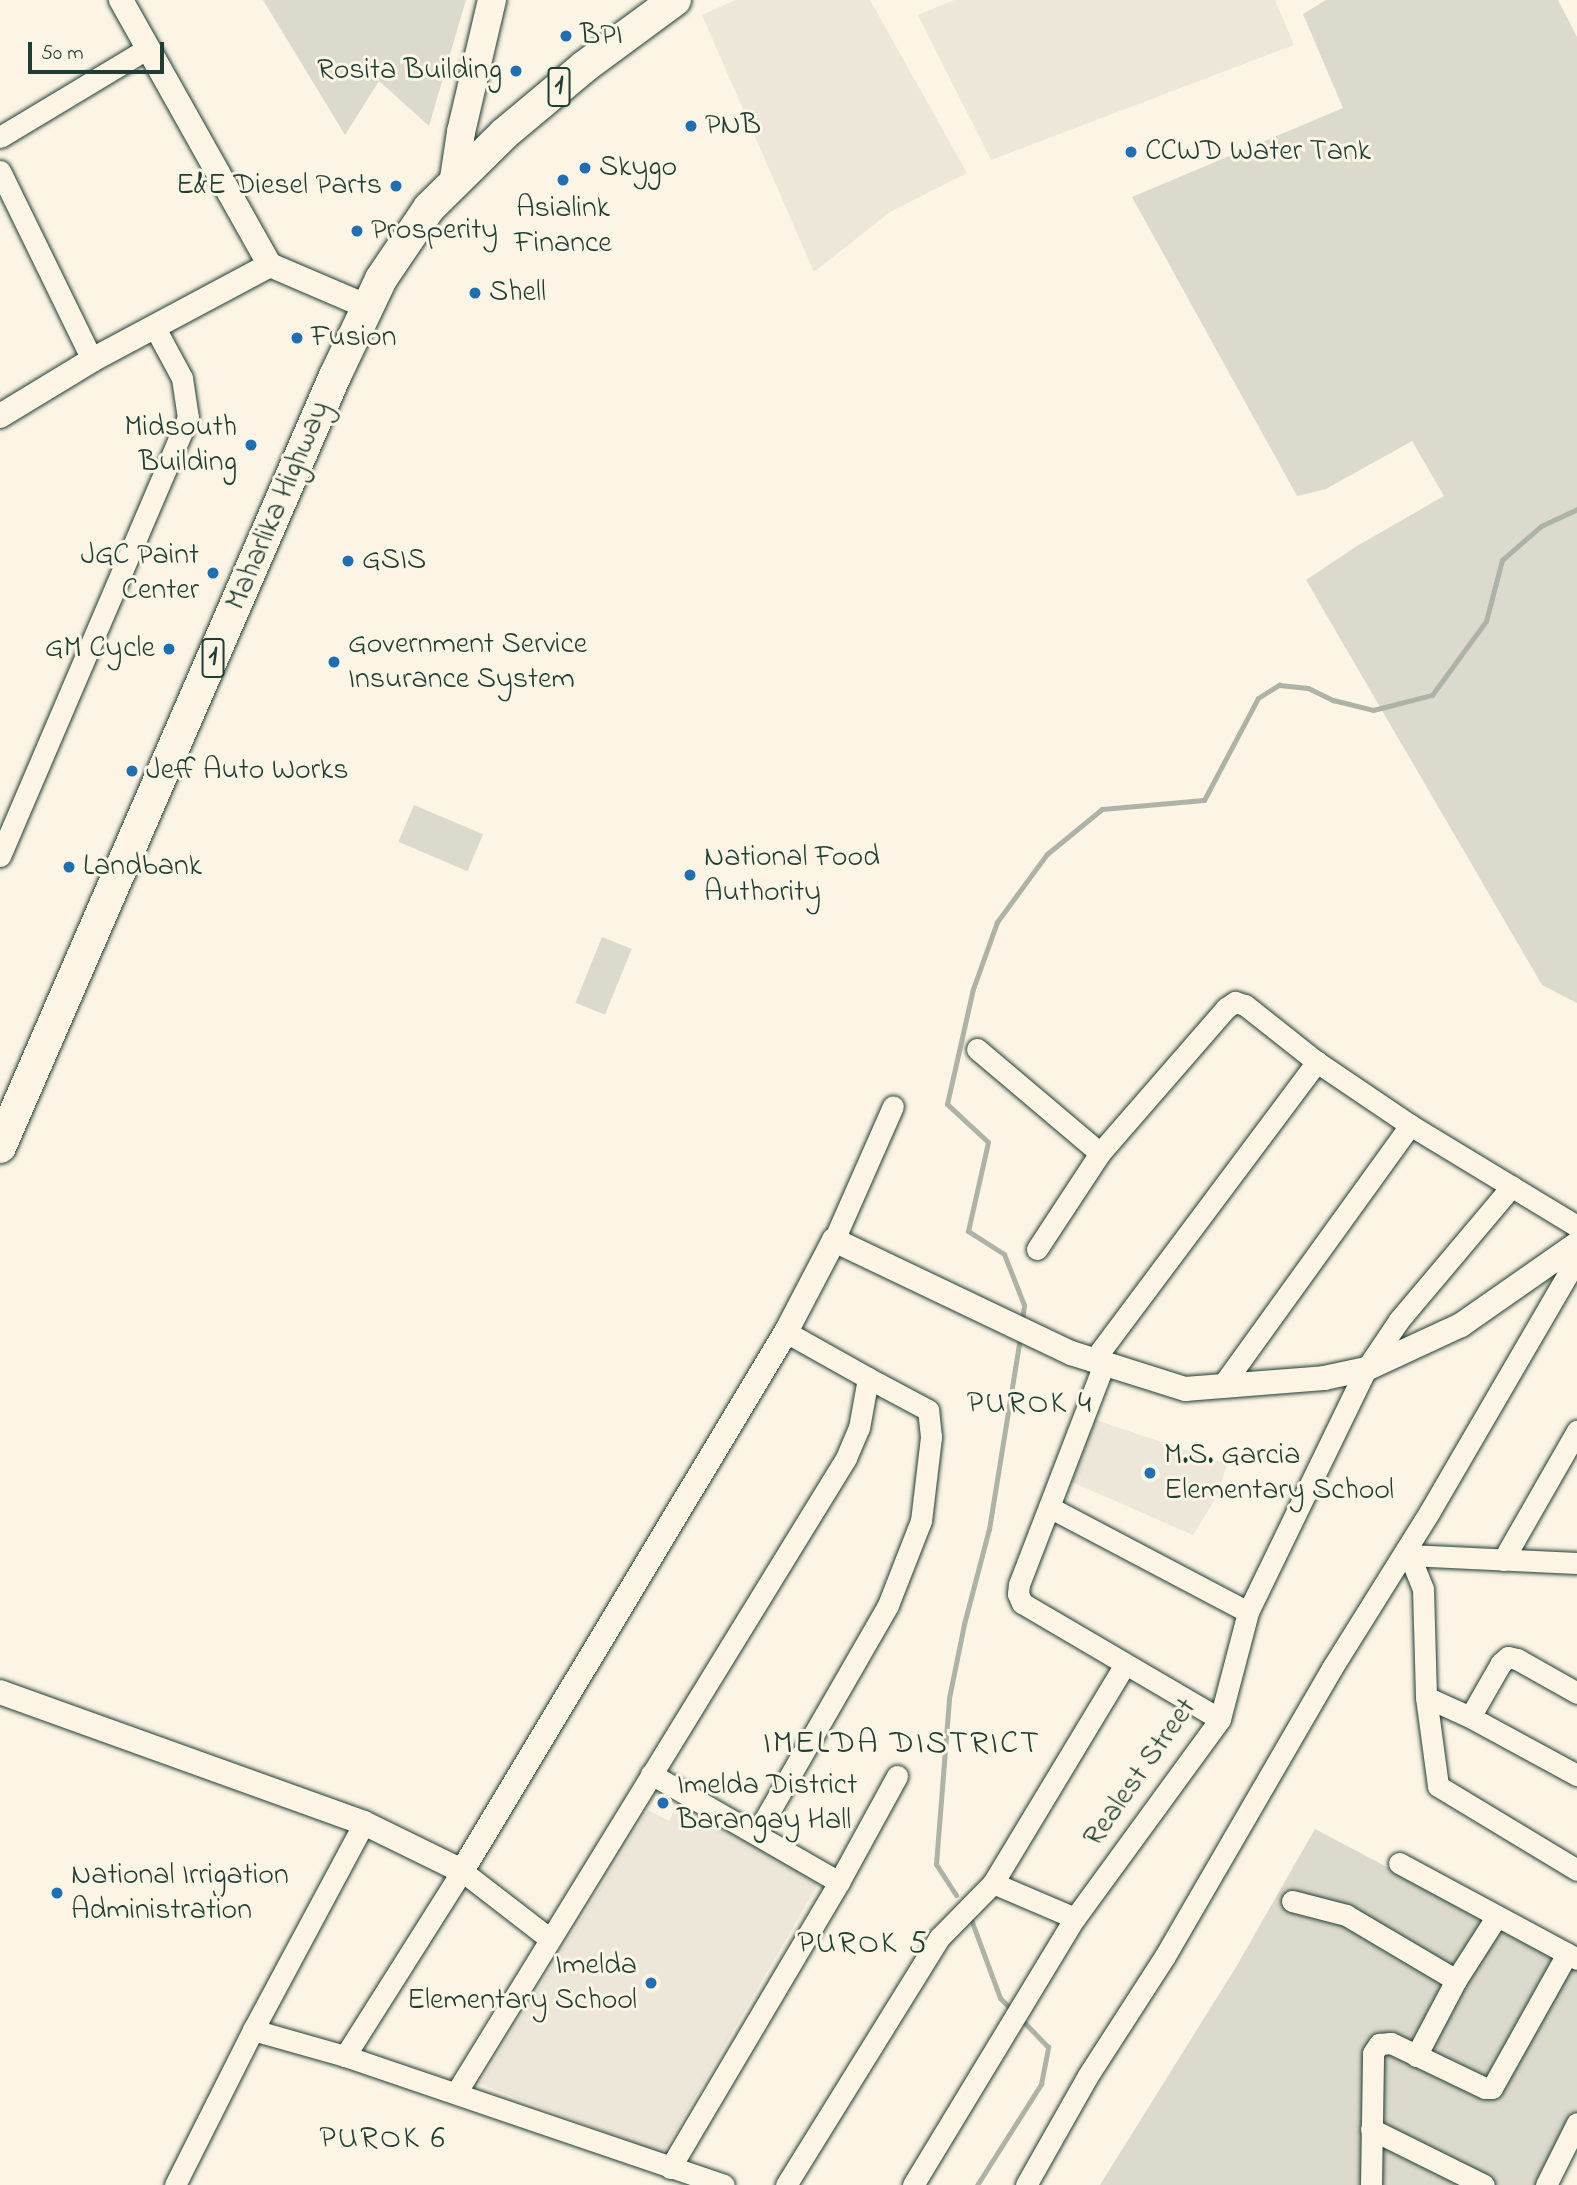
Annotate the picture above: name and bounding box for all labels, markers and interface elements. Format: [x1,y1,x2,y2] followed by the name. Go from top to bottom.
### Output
[580,18,623,54] place label: BPI
[32,28,168,72] scale bar
[558,28,574,44] marker: BPI
[41,39,84,69] text: 50 m
[317,53,502,89] place label: Rosita Building
[547,62,571,112] road number: 1
[508,63,524,79] marker: Rosita Building
[705,108,761,144] place label: PNB
[683,118,699,134] marker: PNB
[1145,134,1371,170] place label: CCWD Water Tank
[1123,144,1139,160] marker: CCWD Water Tank
[599,150,677,186] place label: Skygo
[577,160,593,176] marker: Skygo
[176,168,382,204] place label: E&E Diesel Parts
[555,172,571,188] marker: Asialink Finance
[388,178,404,194] marker: E&E Diesel Parts
[514,191,612,262] place label: Asialink Finance
[371,213,498,249] place label: Prosperity
[349,223,365,239] marker: Prosperity
[489,275,546,311] place label: Shell
[467,285,483,301] marker: Shell
[311,320,396,356] place label: Fusion
[289,330,305,346] marker: Fusion
[219,396,339,616] street label: Maharlika Highway
[124,410,237,480] place label: Midsouth Building
[243,437,259,453] marker: Midsouth Building
[80,538,199,608] place label: JGC Paint Center
[362,543,426,579] place label: GSIS
[340,553,356,569] marker: GSIS
[205,565,221,581] marker: JGC Paint Center
[348,627,587,698] place label: Government Service Insurance System
[45,631,155,667] place label: GM Cycle
[201,634,225,682] road number: 1
[161,641,177,657] marker: GM Cycle
[326,654,342,670] marker: Government Service Insurance System
[146,753,348,789] place label: Jeff Auto Works
[124,763,140,779] marker: Jeff Auto Works
[704,840,880,910] place label: National Food Authority
[83,849,202,885] place label: Landbank
[61,859,77,875] marker: Landbank
[682,867,698,883] marker: National Food Authority
[968,1386,1092,1424] district label: PUROK 4
[1164,1438,1394,1508] place label: M.S. Garcia Elementary School
[1142,1465,1158,1481] marker: M.S. Garcia Elementary School
[1077,1692,1205,1854] street label: Realest Street
[765,1725,1039,1765] district label: IMELDA DISTRICT
[677,1768,857,1838] place label: Imelda District Barangay Hall
[655,1795,671,1811] marker: Imelda District Barangay Hall
[71,1858,289,1928] place label: National Irrigation Administration
[49,1885,65,1901] marker: National Irrigation Administration
[798,1926,928,1964] district label: PUROK 5
[407,1948,637,2018] place label: Imelda Elementary School
[643,1975,659,1991] marker: Imelda Elementary School
[320,2121,446,2159] district label: PUROK 6

